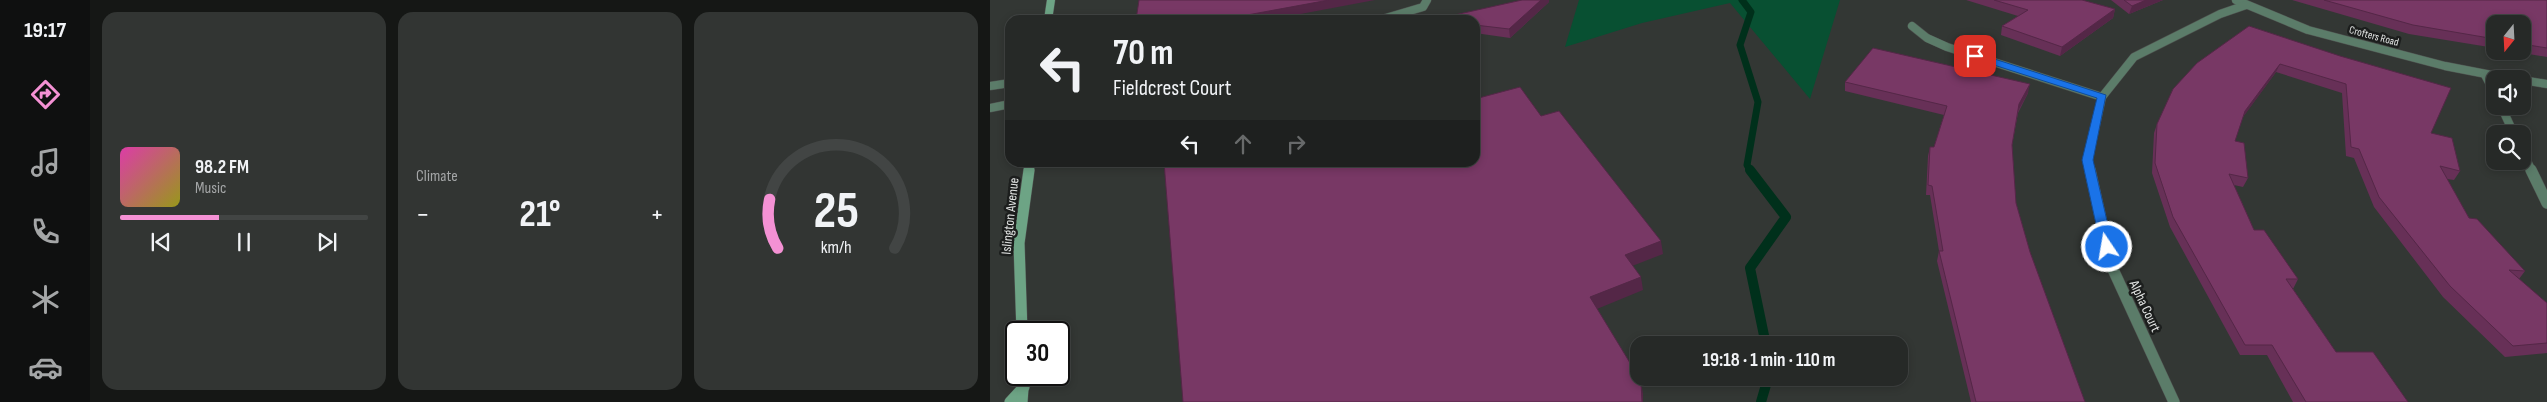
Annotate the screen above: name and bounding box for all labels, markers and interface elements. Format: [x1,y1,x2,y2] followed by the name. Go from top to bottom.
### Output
[2486,15,2531,60] north arrow
[2486,15,2531,170] map controls
[24,17,66,44] text: 19:17
[2348,23,2401,49] street label: Crofters Road
[1113,32,1173,75] text: 70 m
[1030,35,1095,100] icon: left
[1954,35,1996,77] pin
[1961,42,1989,70] icon: arrive
[2486,70,2531,115] button: sound
[1113,75,1232,102] text: Fieldcrest Court
[28,77,63,112] icon: directions
[2486,125,2531,170] button: search
[1176,130,1204,158] icon: left
[1229,130,1257,158] icon: ahead
[1282,130,1310,158] icon: right
[28,145,63,180] icon: music
[195,156,249,179] text: 98.2 FM
[416,167,458,186] text: Climate
[998,177,1022,255] street label: Islington Avenue
[195,179,226,198] text: Music
[813,180,859,243] text: 25
[519,192,561,237] text: 21°
[416,198,430,231] text: −
[650,198,664,231] text: +
[28,214,63,249] icon: phone
[2080,220,2132,272] position arrow
[147,228,175,256] icon: previous
[230,228,258,256] icon: pause
[313,228,341,256] icon: next
[821,237,851,258] text: km/h
[2125,277,2164,335] street label: Alpha Court
[28,282,63,317] icon: climate
[1005,321,1070,386] speed limit sign: 30
[1703,349,1835,372] text: 19:18 · 1 min · 110 m
[28,350,63,385] icon: car

